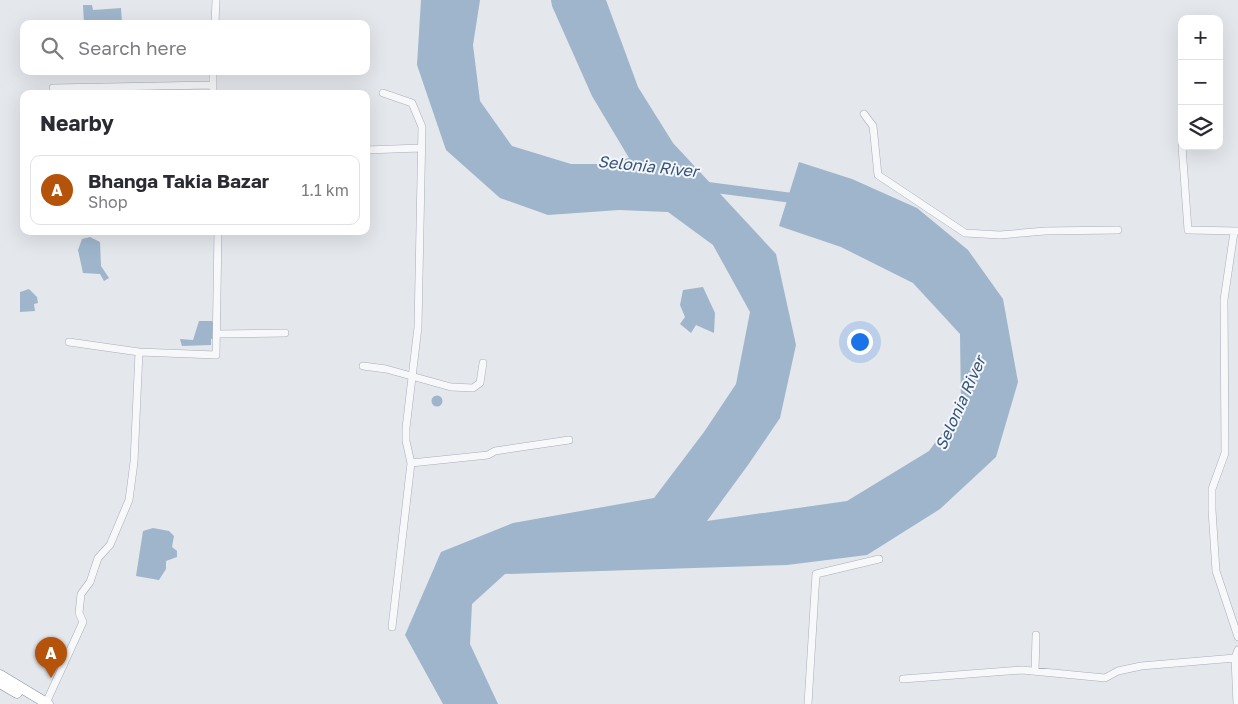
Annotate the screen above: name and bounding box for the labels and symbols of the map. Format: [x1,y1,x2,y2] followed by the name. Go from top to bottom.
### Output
[597,151,702,181] water label: Selonia River
[847,329,873,355] your location
[930,350,991,453] water label: Selonia River
[35,637,67,678] pin: A

